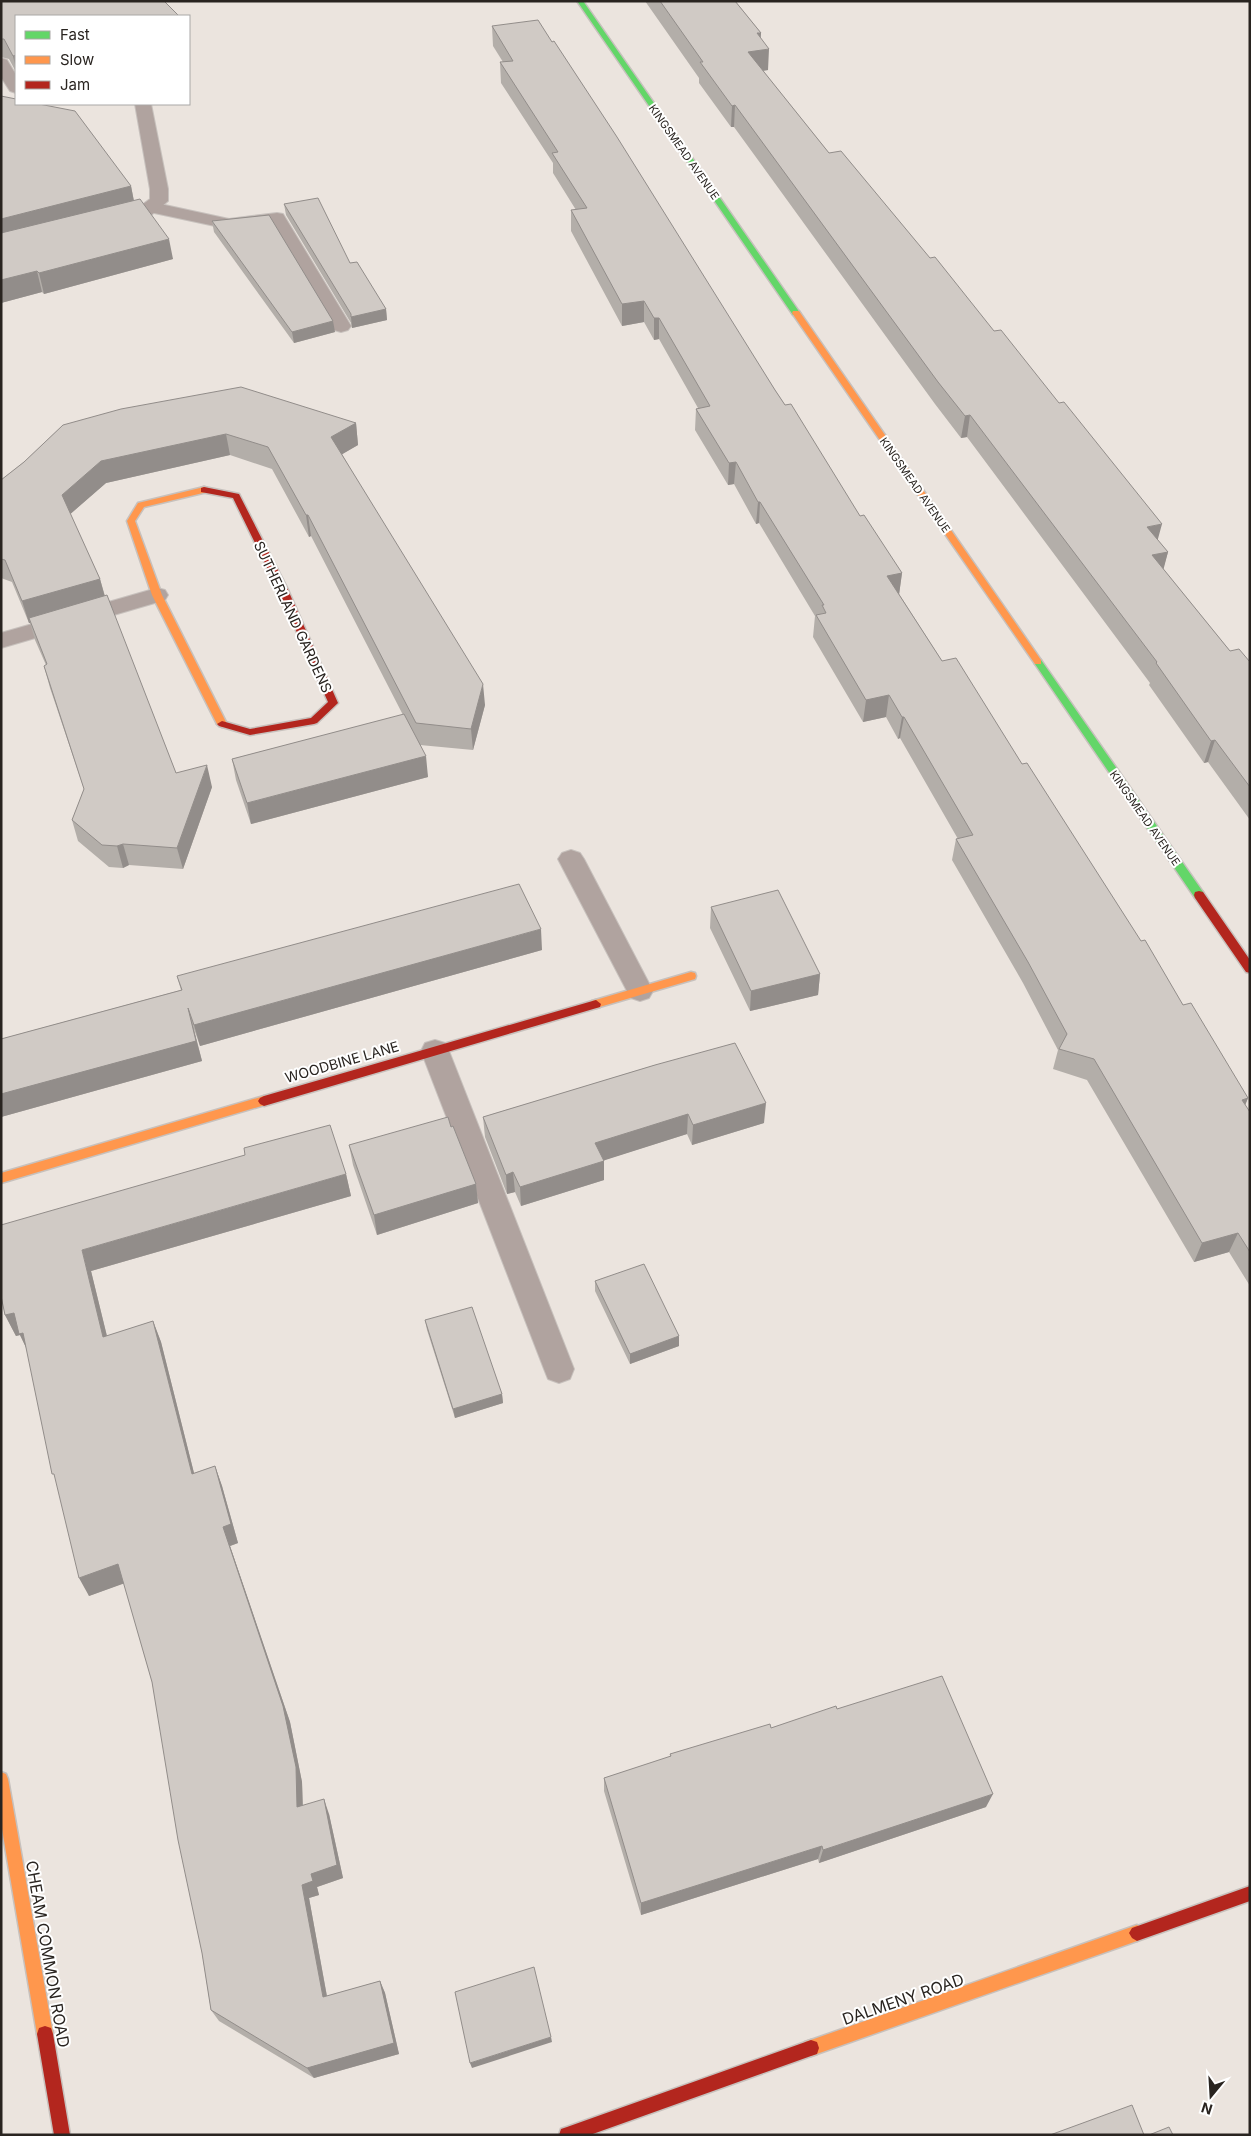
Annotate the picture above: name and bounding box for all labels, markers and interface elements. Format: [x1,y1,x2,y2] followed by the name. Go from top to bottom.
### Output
[15,15,190,105] legend
[60,25,90,44] text: Fast
[60,50,94,69] text: Slow
[60,75,90,94] text: Jam
[646,102,722,202] street label: KINGSMEAD AVENUE
[877,435,953,535] street label: KINGSMEAD AVENUE
[251,538,336,695] street label: SUTHERLAND GARDENS
[1107,768,1183,868] street label: KINGSMEAD AVENUE
[283,1037,401,1086] street label: WOODBINE LANE
[22,1859,74,2049] street label: CHEAM COMMON ROAD
[840,1969,966,2029] street label: DALMENY ROAD
[1186,2071,1236,2121] north arrow
[1199,2099,1215,2119] text: N

